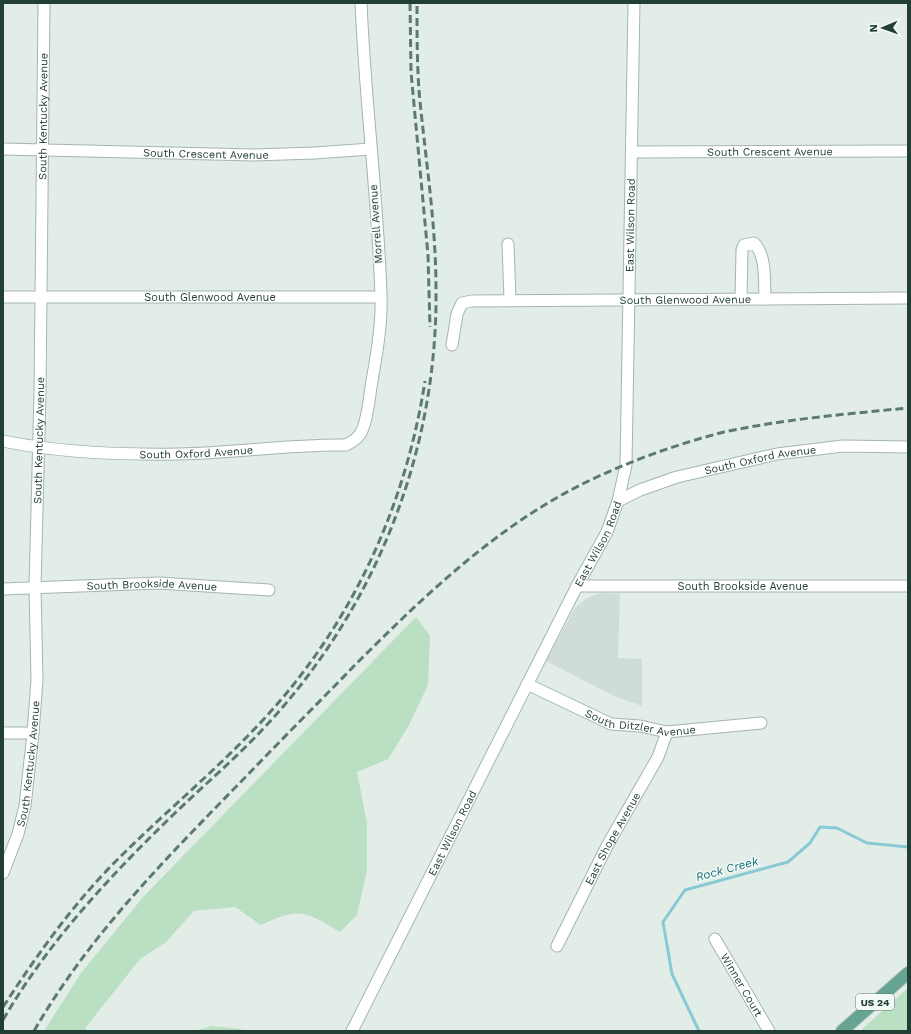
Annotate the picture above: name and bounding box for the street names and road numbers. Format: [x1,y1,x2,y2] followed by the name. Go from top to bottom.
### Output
[36,53,50,180] street label: South Kentucky Avenue
[707,145,833,158] street label: South Crescent Avenue
[143,146,269,162] street label: South Crescent Avenue
[623,178,637,272] street label: East Wilson Road
[367,184,385,264] street label: Morrell Avenue
[144,291,276,304] street label: South Glenwood Avenue
[620,293,751,306] street label: South Glenwood Avenue
[31,377,47,504] street label: South Kentucky Avenue
[139,443,253,461] street label: South Oxford Avenue
[703,443,817,477] street label: South Oxford Avenue
[571,499,624,589] street label: East Wilson Road
[86,577,218,593] street label: South Brookside Avenue
[678,580,808,593] street label: South Brookside Avenue
[14,700,42,828] street label: South Kentucky Avenue
[583,706,696,739] street label: South Ditzler Avenue
[425,788,479,878] street label: East Wilson Road
[582,790,643,887] street label: East Shope Avenue
[718,951,766,1019] street label: Winner Court
[856,994,894,1010] road number: US 24

